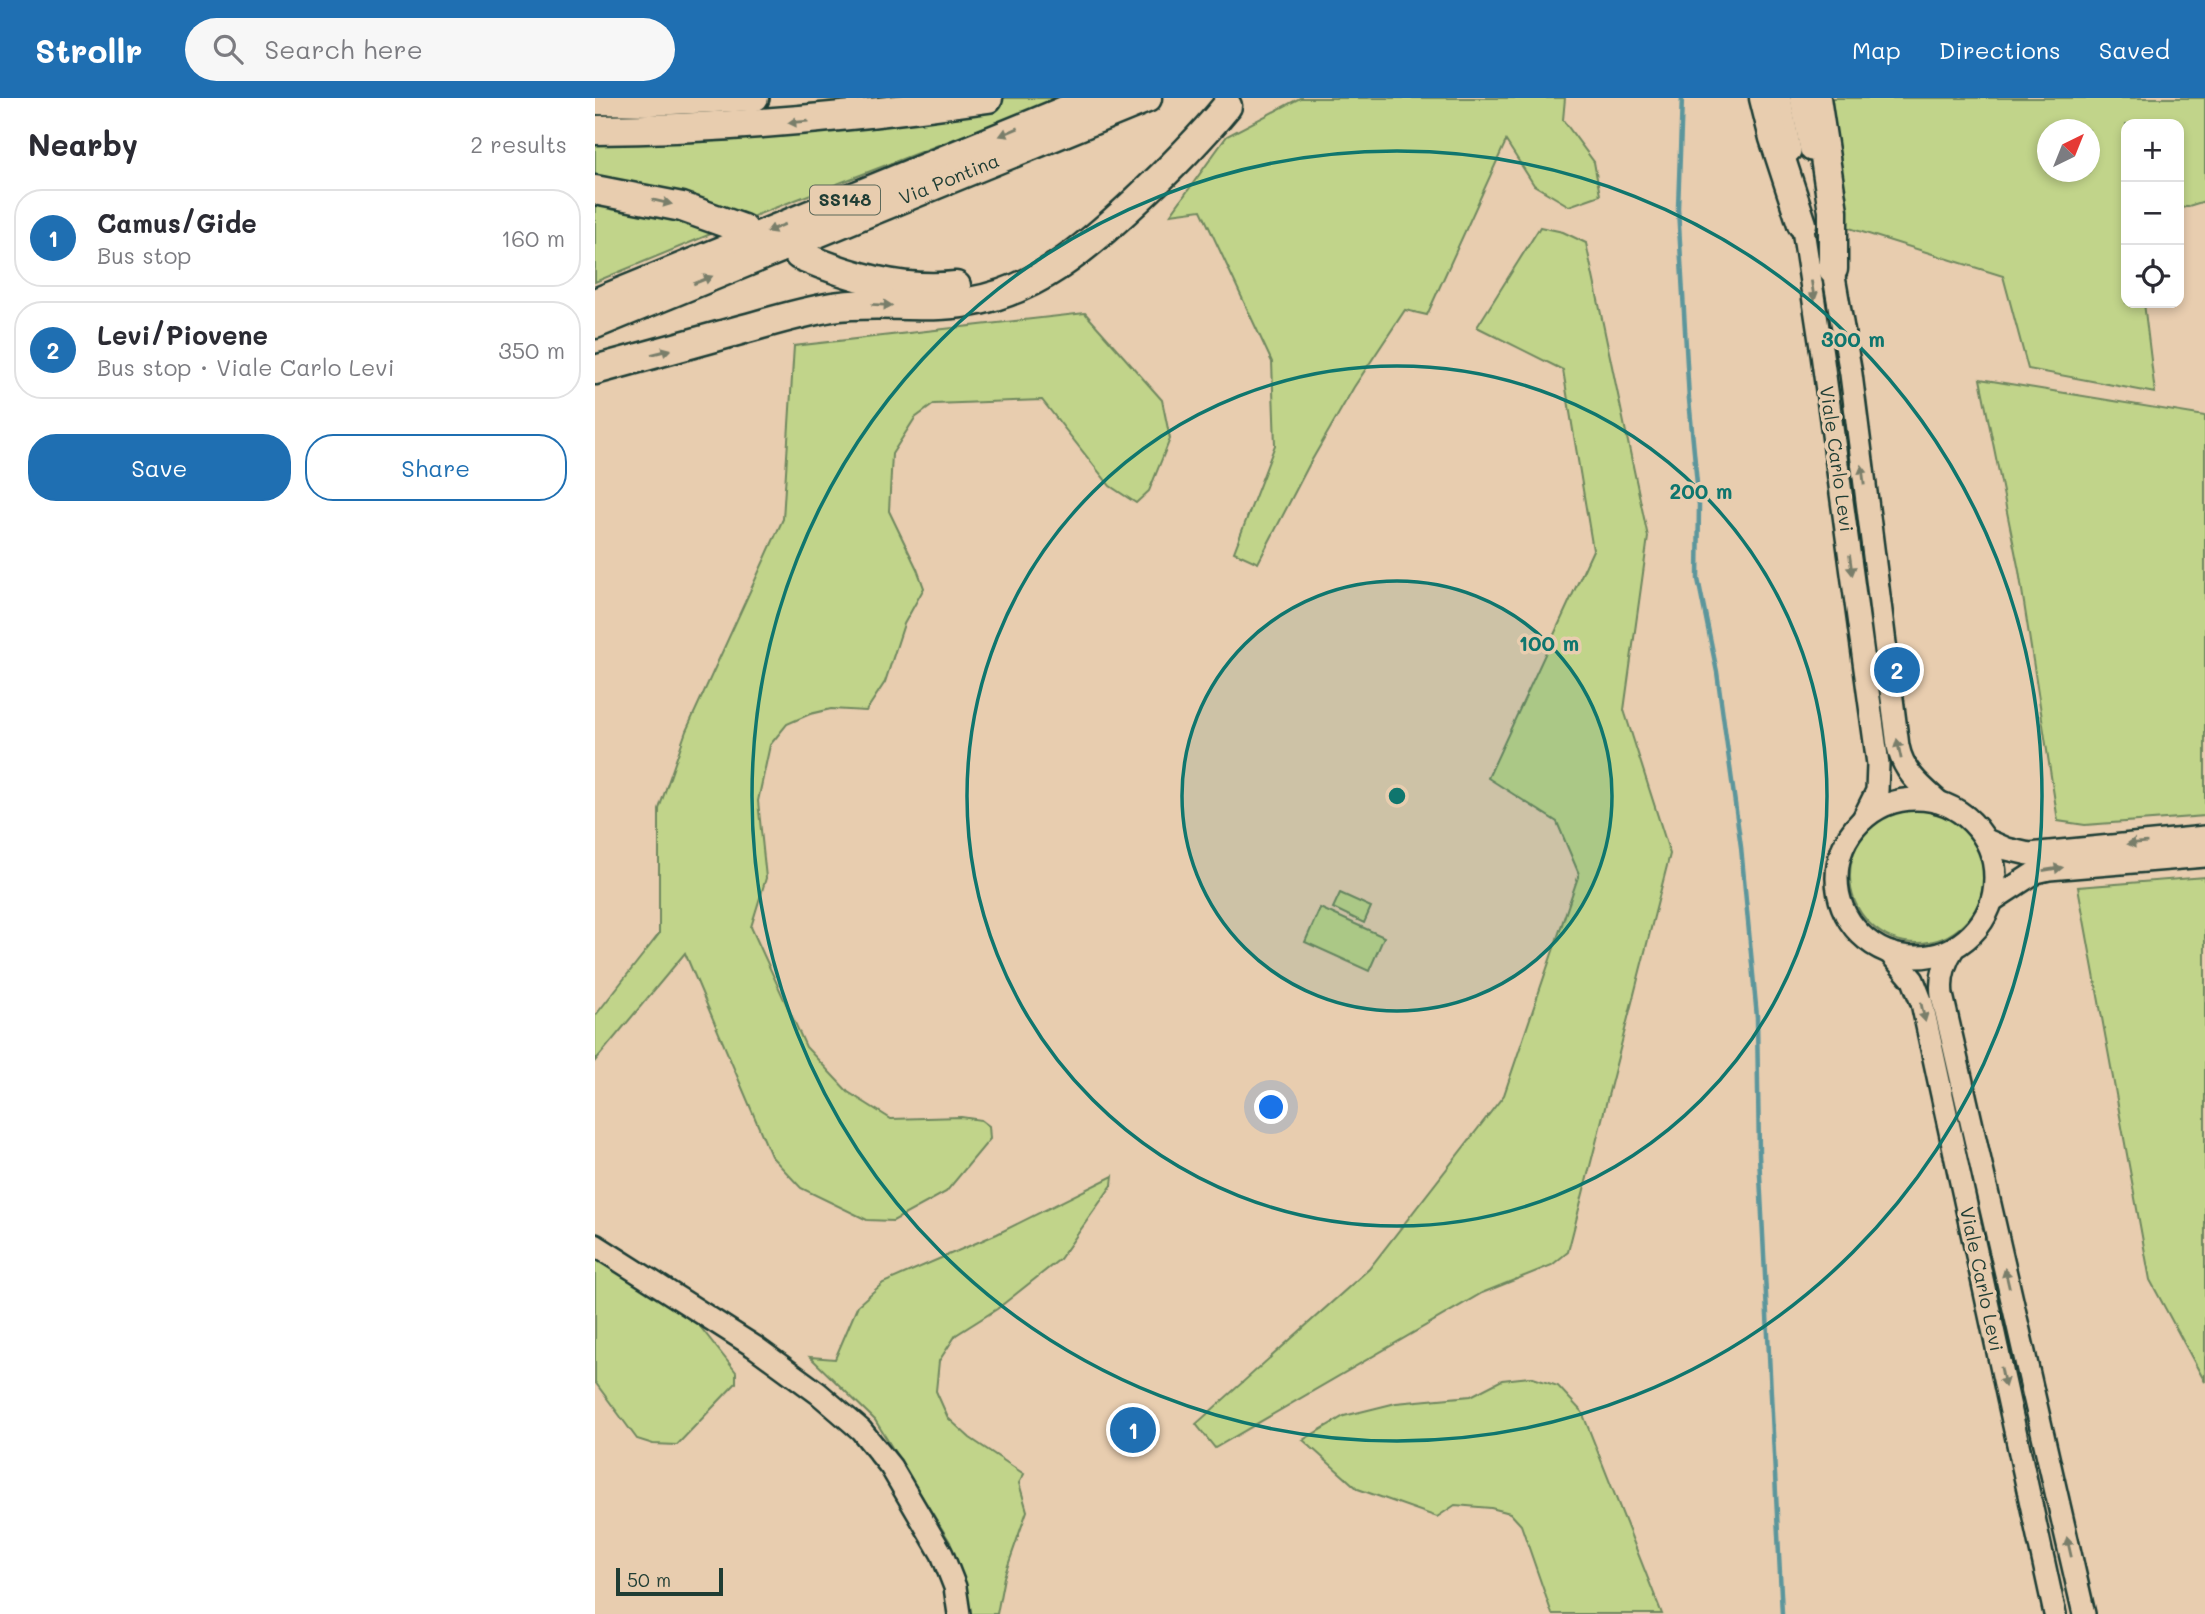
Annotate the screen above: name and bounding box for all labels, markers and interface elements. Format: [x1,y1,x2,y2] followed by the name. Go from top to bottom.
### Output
[185,18,675,81] search box
[35,28,143,71] text: Strollr
[209,30,247,68] icon: search
[265,32,423,66] text: Search here
[1852,34,1901,65] text: Map
[1939,34,2061,65] text: Directions
[2099,34,2170,65] text: Saved
[787,117,809,128] one-way arrow
[2037,119,2100,182] north arrow
[2121,119,2184,308] map controls
[2121,119,2184,182] button: +
[28,124,138,164] text: Nearby
[999,127,1020,138] one-way arrow
[470,129,567,159] text: 2 results
[895,147,1003,210] street label: Via Pontina
[2121,182,2184,245] button: −
[810,186,880,214] road number: SS148
[651,197,673,208] one-way arrow
[97,206,257,240] text: Camus/Gide
[48,223,58,253] text: 1
[501,223,565,253] text: 160 m
[766,223,787,234] one-way arrow
[97,240,192,270] text: Bus stop
[2121,245,2184,308] button: locate
[693,274,714,285] one-way arrow
[1807,280,1818,302] one-way arrow
[872,300,894,311] one-way arrow
[97,318,268,352] text: Levi/Piovene
[1821,325,1885,352] text: 300 m
[47,335,59,365] text: 2
[498,335,565,365] text: 350 m
[650,346,672,357] one-way arrow
[97,352,394,382] text: Bus stop · Viale Carlo Levi
[1815,384,1860,534] street label: Viale Carlo Levi
[28,434,291,501] button: Save
[305,434,567,501] button: Share
[1858,464,1869,486] one-way arrow
[1670,477,1732,504] text: 200 m
[1846,554,1857,576] one-way arrow
[1519,629,1579,656] text: 100 m
[1874,644,1920,696] pin: 2
[1894,738,1905,760] one-way arrow
[1385,784,1409,808] centre of rings
[2126,838,2148,849] one-way arrow
[2042,863,2064,874] one-way arrow
[1918,1001,1929,1023] one-way arrow
[1254,1090,1288,1124] your location
[1955,1204,2010,1353] street label: Viale Carlo Levi
[2002,1267,2013,1289] one-way arrow
[1998,1366,2009,1388] one-way arrow
[1110,1404,1156,1456] pin: 1
[2063,1536,2074,1558] one-way arrow
[616,1565,723,1597] scale bar
[627,1567,671,1592] text: 50 m

